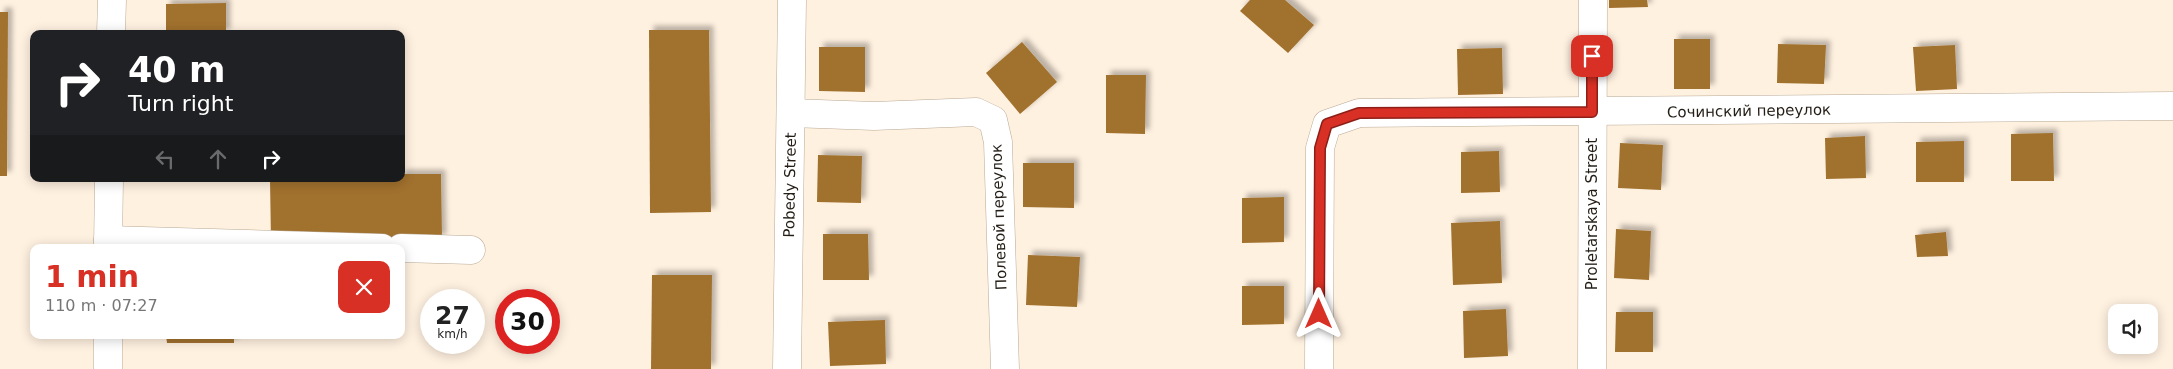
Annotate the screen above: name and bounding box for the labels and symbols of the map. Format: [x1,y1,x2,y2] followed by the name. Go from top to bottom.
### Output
[1571,35,1613,77] pin
[1667,101,1831,121] street label: Сочинский переулок
[780,132,800,238] street label: Pobedy Street
[1583,138,1601,290] street label: Proletarskaya Street
[987,144,1011,290] street label: Полевой переулок
[1292,287,1344,339] position arrow
[495,289,560,354] speed limit sign: 30

